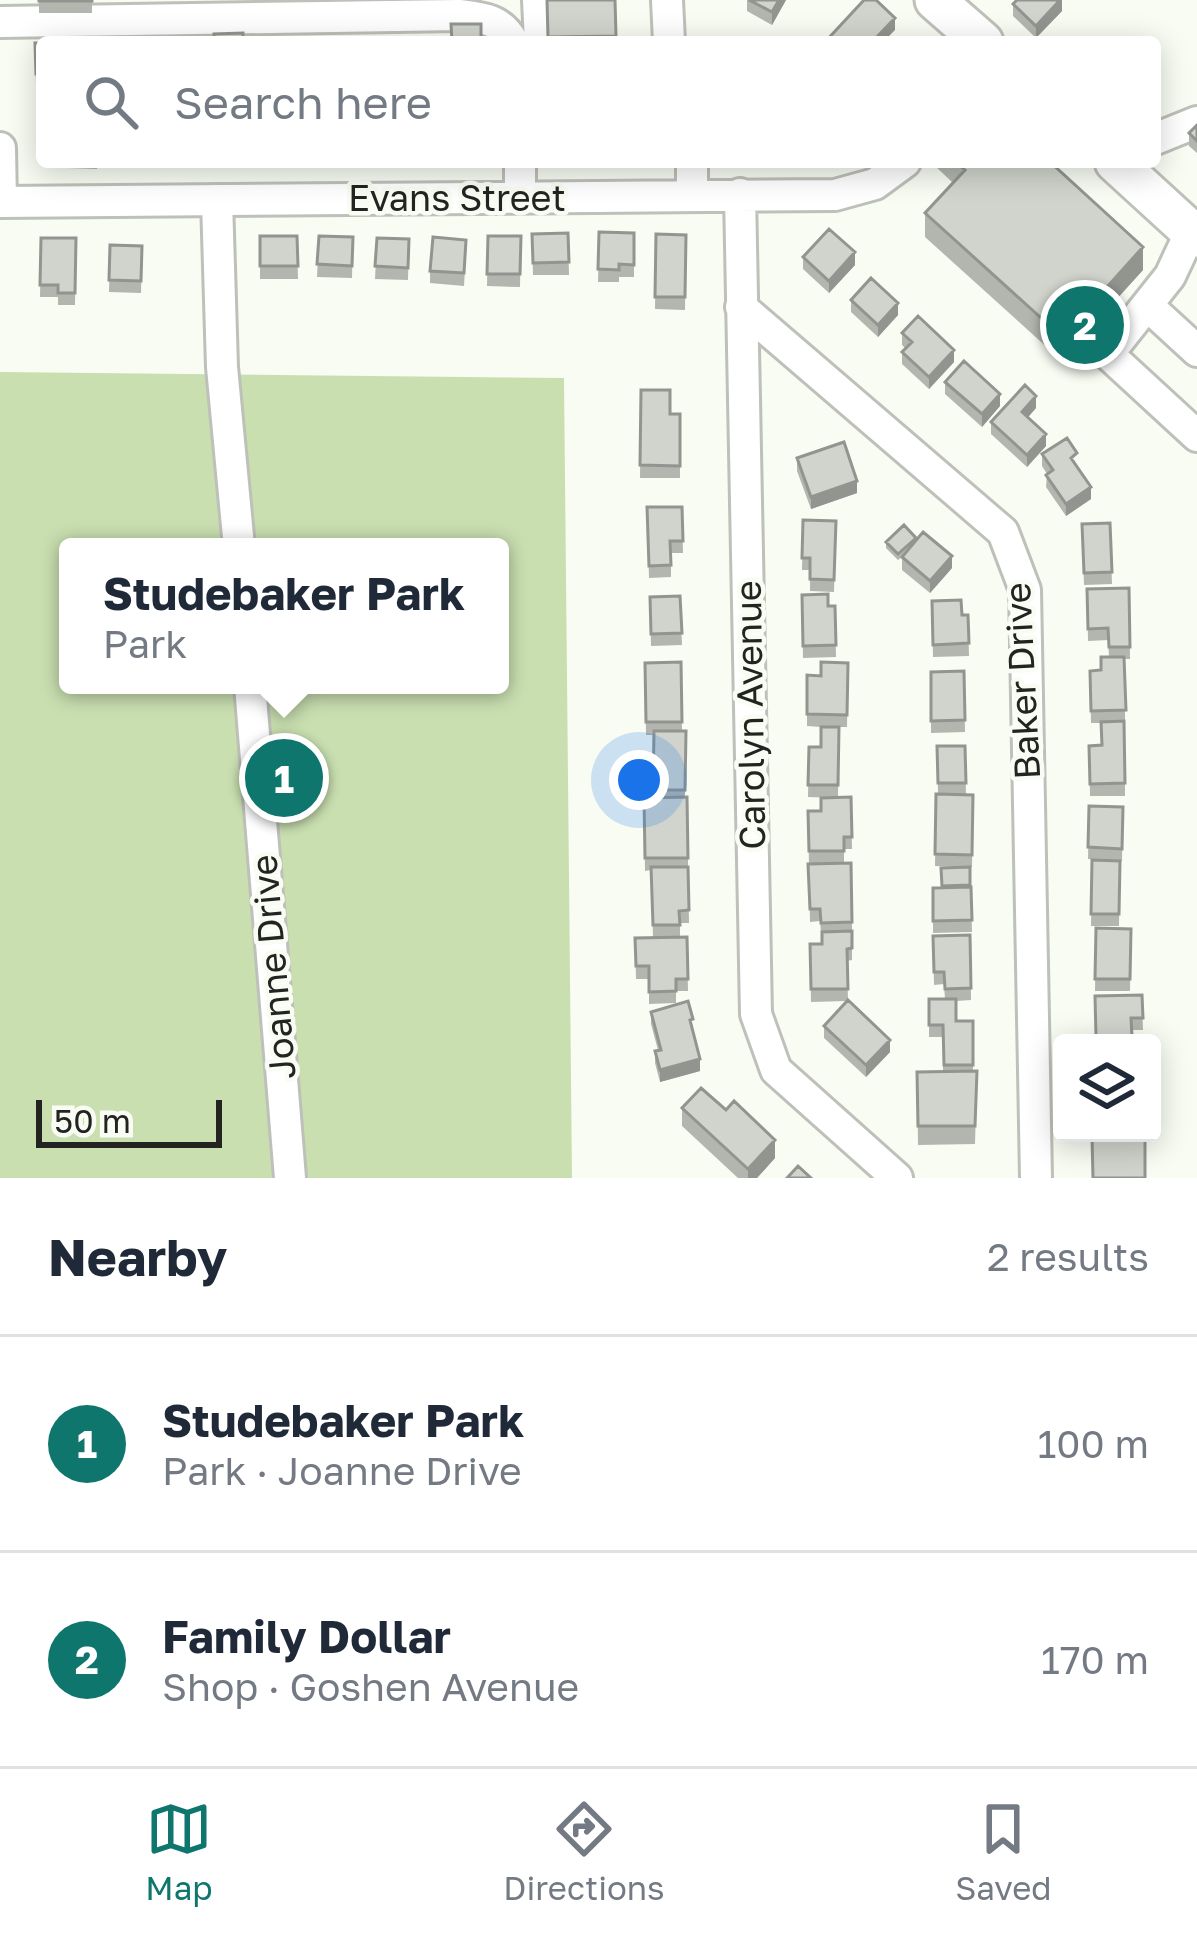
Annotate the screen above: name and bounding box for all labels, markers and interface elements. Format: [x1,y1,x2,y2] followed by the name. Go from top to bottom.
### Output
[36,36,1161,168] search box
[78,69,144,135] icon: search
[174,75,432,129] text: Search here
[348,176,566,219] street label: Evans Street
[1046,280,1124,370] pin: 2
[59,538,509,694] popup
[103,566,465,620] text: Studebaker Park
[726,580,773,850] street label: Carolyn Avenue
[995,581,1048,781] street label: Baker Drive
[103,620,187,667] text: Park
[245,733,323,823] pin: 1
[609,750,669,810] your location
[241,853,304,1081] street label: Joanne Drive
[1053,1034,1161,1142] map controls
[1053,1034,1161,1142] button: layers
[36,1094,222,1147] scale bar
[54,1101,131,1140] text: 50 m
[48,1226,227,1287] text: Nearby
[987,1233,1149,1280] text: 2 results
[162,1393,524,1447] text: Studebaker Park
[77,1420,97,1467] text: 1
[1037,1420,1149,1467] text: 100 m
[162,1447,522,1494] text: Park · Joanne Drive
[162,1609,451,1663] text: Family Dollar
[75,1636,99,1683] text: 2
[1041,1636,1149,1683] text: 170 m
[162,1663,579,1710] text: Shop · Goshen Avenue
[145,1796,213,1907] tab: Map
[503,1796,665,1907] tab: Directions
[955,1796,1052,1907] tab: Saved

